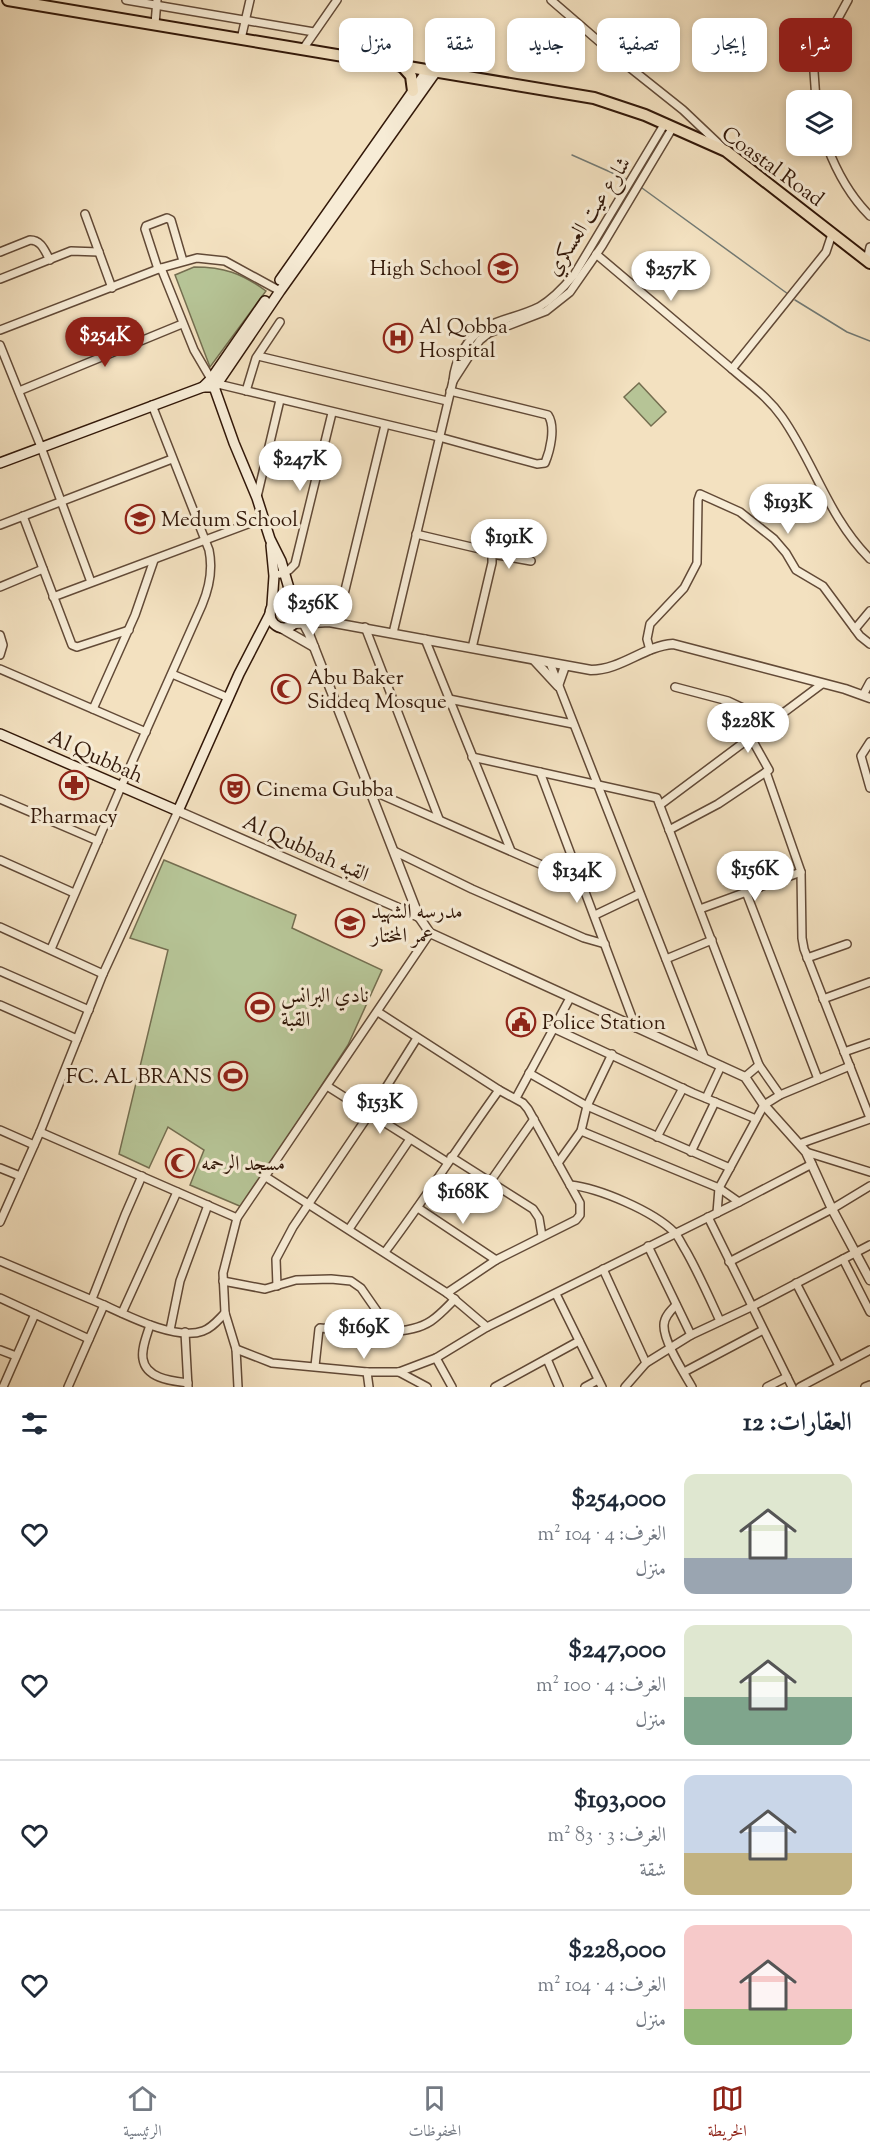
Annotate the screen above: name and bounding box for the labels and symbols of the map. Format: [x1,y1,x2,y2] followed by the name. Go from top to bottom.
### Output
[714,120,829,215] street label: Coastal Road
[540,152,640,283] street label: شارع عيت العسكري
[629,251,713,302] pin: $257K
[487,252,519,284] school or university icon: High School
[370,255,482,285] place label: High School
[419,313,508,367] place label: Al Qobba Hospital
[63,317,147,368] pin: $254K
[382,322,414,354] hospital icon: Al Qobba Hospital
[258,441,342,492] pin: $247K
[746,484,830,535] pin: $193K
[124,503,156,535] school or university icon: Medum School
[161,506,298,536] place label: Medum School
[467,519,551,570] pin: $191K
[271,585,355,636] pin: $256K
[307,664,447,718] place label: Abu Baker Siddeq Mosque
[270,673,302,705] mosque icon: Abu Baker Siddeq Mosque
[706,703,790,754] pin: $228K
[43,723,148,792] street label: Al Qubbah
[58,769,90,801] pharmacy icon: Pharmacy
[219,773,251,805] theatre icon: Cinema Gubba
[256,776,394,806] place label: Cinema Gubba
[30,803,118,833] place label: Pharmacy
[237,809,373,891] street label: Al Qubbah القبه
[713,851,797,902] pin: $156K
[535,853,619,904] pin: $134K
[369,898,463,952] place label: مدرسه الشهيد عمر المختار
[334,907,366,939] school or university icon: مدرسه الشهيد عمر المختار
[281,982,369,1036] place label: نادي البرانس القبة
[244,991,276,1023] sports icon: نادي البرانس القبة
[505,1006,537,1038] public building icon: Police Station
[542,1009,666,1039] place label: Police Station
[217,1060,249,1092] sports icon: FC. AL BRANS
[66,1063,212,1093] place label: FC. AL BRANS
[338,1084,422,1135] pin: $153K
[164,1147,196,1179] mosque icon: مسجد الرحمه
[201,1150,285,1180] place label: مسجد الرحمه
[421,1174,505,1225] pin: $168K
[322,1309,406,1360] pin: $169K

